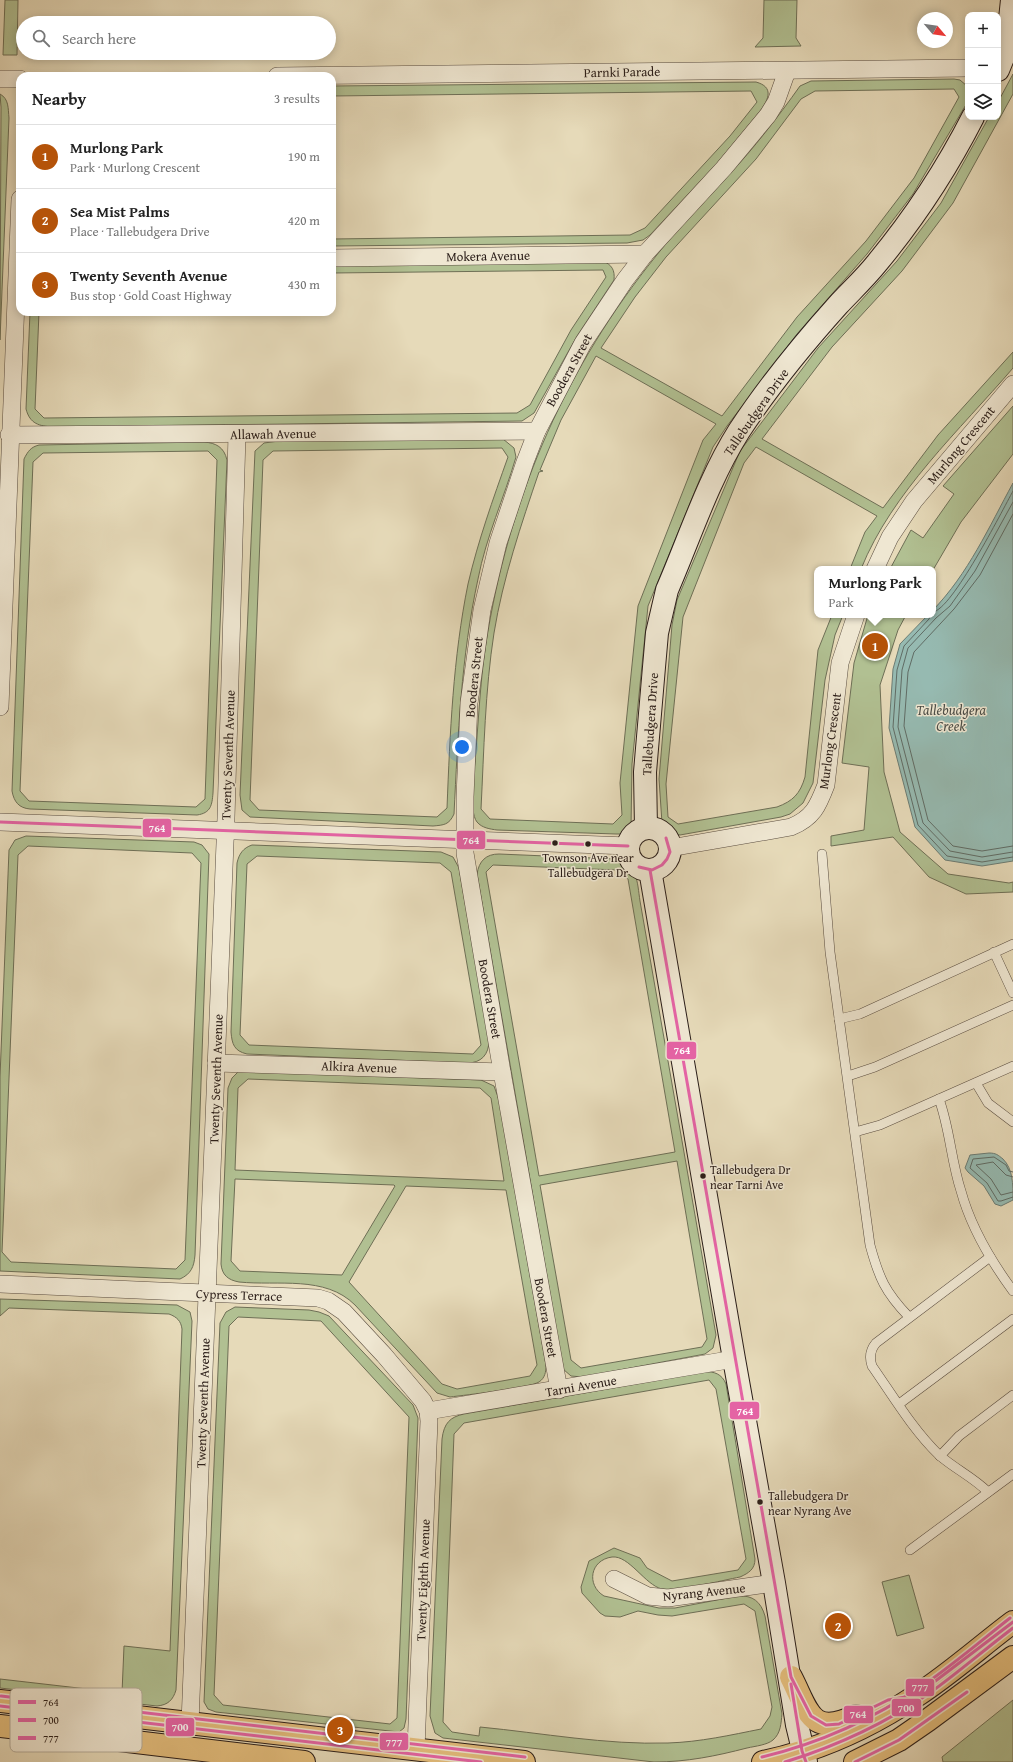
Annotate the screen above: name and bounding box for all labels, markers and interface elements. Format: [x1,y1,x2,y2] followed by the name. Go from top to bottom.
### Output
[917,12,953,48] north arrow
[965,12,1001,120] map controls
[965,12,1001,48] button: +
[16,16,336,60] search box
[30,27,52,49] icon: search
[62,28,136,49] text: Search here
[965,48,1001,84] button: −
[584,62,660,82] street label: Parnki Parade
[965,84,1001,120] button: layers
[32,86,86,111] text: Nearby
[274,89,320,108] text: 3 results
[70,137,163,158] text: Murlong Park
[42,147,48,166] text: 1
[288,147,320,166] text: 190 m
[70,158,200,177] text: Park · Murlong Crescent
[70,201,170,222] text: Sea Mist Palms
[42,211,48,230] text: 2
[288,211,320,230] text: 420 m
[70,222,210,241] text: Place · Tallebudgera Drive
[446,246,530,266] street label: Mokera Avenue
[70,265,227,286] text: Twenty Seventh Avenue
[42,275,48,294] text: 3
[288,275,320,294] text: 430 m
[70,286,232,305] text: Bus stop · Gold Coast Highway
[541,330,597,410] street label: Boodera Street
[719,364,793,460] street label: Tallebudgera Drive
[922,401,1000,488] street label: Murlong Crescent
[230,424,316,444] street label: Allawah Avenue
[814,566,936,618] popup
[829,572,921,593] text: Murlong Park
[829,593,854,612] text: Park
[862,631,888,661] pin: 1
[460,635,488,718] street label: Boodera Street
[637,672,663,776] street label: Tallebudgera Drive
[216,690,240,820] street label: Twenty Seventh Avenue
[814,691,846,790] street label: Murlong Crescent
[916,700,986,736] water label: Tallebudgera Creek
[452,737,472,757] your location
[142,818,172,838] line badge: 764
[148,820,166,836] text: 764
[456,830,486,850] line badge: 764
[462,832,480,848] text: 764
[550,838,560,848] unlabelled marker
[583,839,593,849] marker: Townson Ave near Tallebudgera Dr
[542,849,634,881] place label: Townson Ave near Tallebudgera Dr
[474,958,506,1041] street label: Boodera Street
[204,1014,228,1144] street label: Twenty Seventh Avenue
[666,1041,697,1060] line badge: 764
[673,1042,691,1058] text: 764
[321,1056,397,1078] street label: Alkira Avenue
[710,1161,790,1193] place label: Tallebudgera Dr near Tarni Ave
[698,1171,708,1181] marker: Tallebudgera Dr near Tarni Ave
[530,1277,562,1360] street label: Boodera Street
[195,1284,283,1306] street label: Cypress Terrace
[191,1338,215,1468] street label: Twenty Seventh Avenue
[544,1370,618,1402] street label: Tarni Avenue
[729,1401,760,1420] line badge: 764
[736,1403,754,1419] text: 764
[768,1487,852,1519] place label: Tallebudgera Dr near Nyrang Ave
[755,1497,765,1507] marker: Tallebudgera Dr near Nyrang Ave
[411,1519,435,1641] street label: Twenty Eighth Avenue
[662,1578,746,1606] street label: Nyrang Avenue
[825,1611,851,1641] pin: 2
[905,1678,935,1697] line badge: 777
[911,1679,929,1695] text: 777
[10,1688,142,1752] legend
[43,1694,59,1710] text: 764
[891,1698,922,1717] line badge: 700
[897,1700,915,1716] text: 700
[843,1705,874,1724] line badge: 764
[849,1706,867,1722] text: 764
[43,1712,59,1728] text: 700
[327,1715,353,1745] pin: 3
[165,1717,195,1737] line badge: 700
[171,1719,189,1735] text: 700
[43,1730,59,1746] text: 777
[379,1732,409,1751] line badge: 777
[385,1734,403,1750] text: 777

